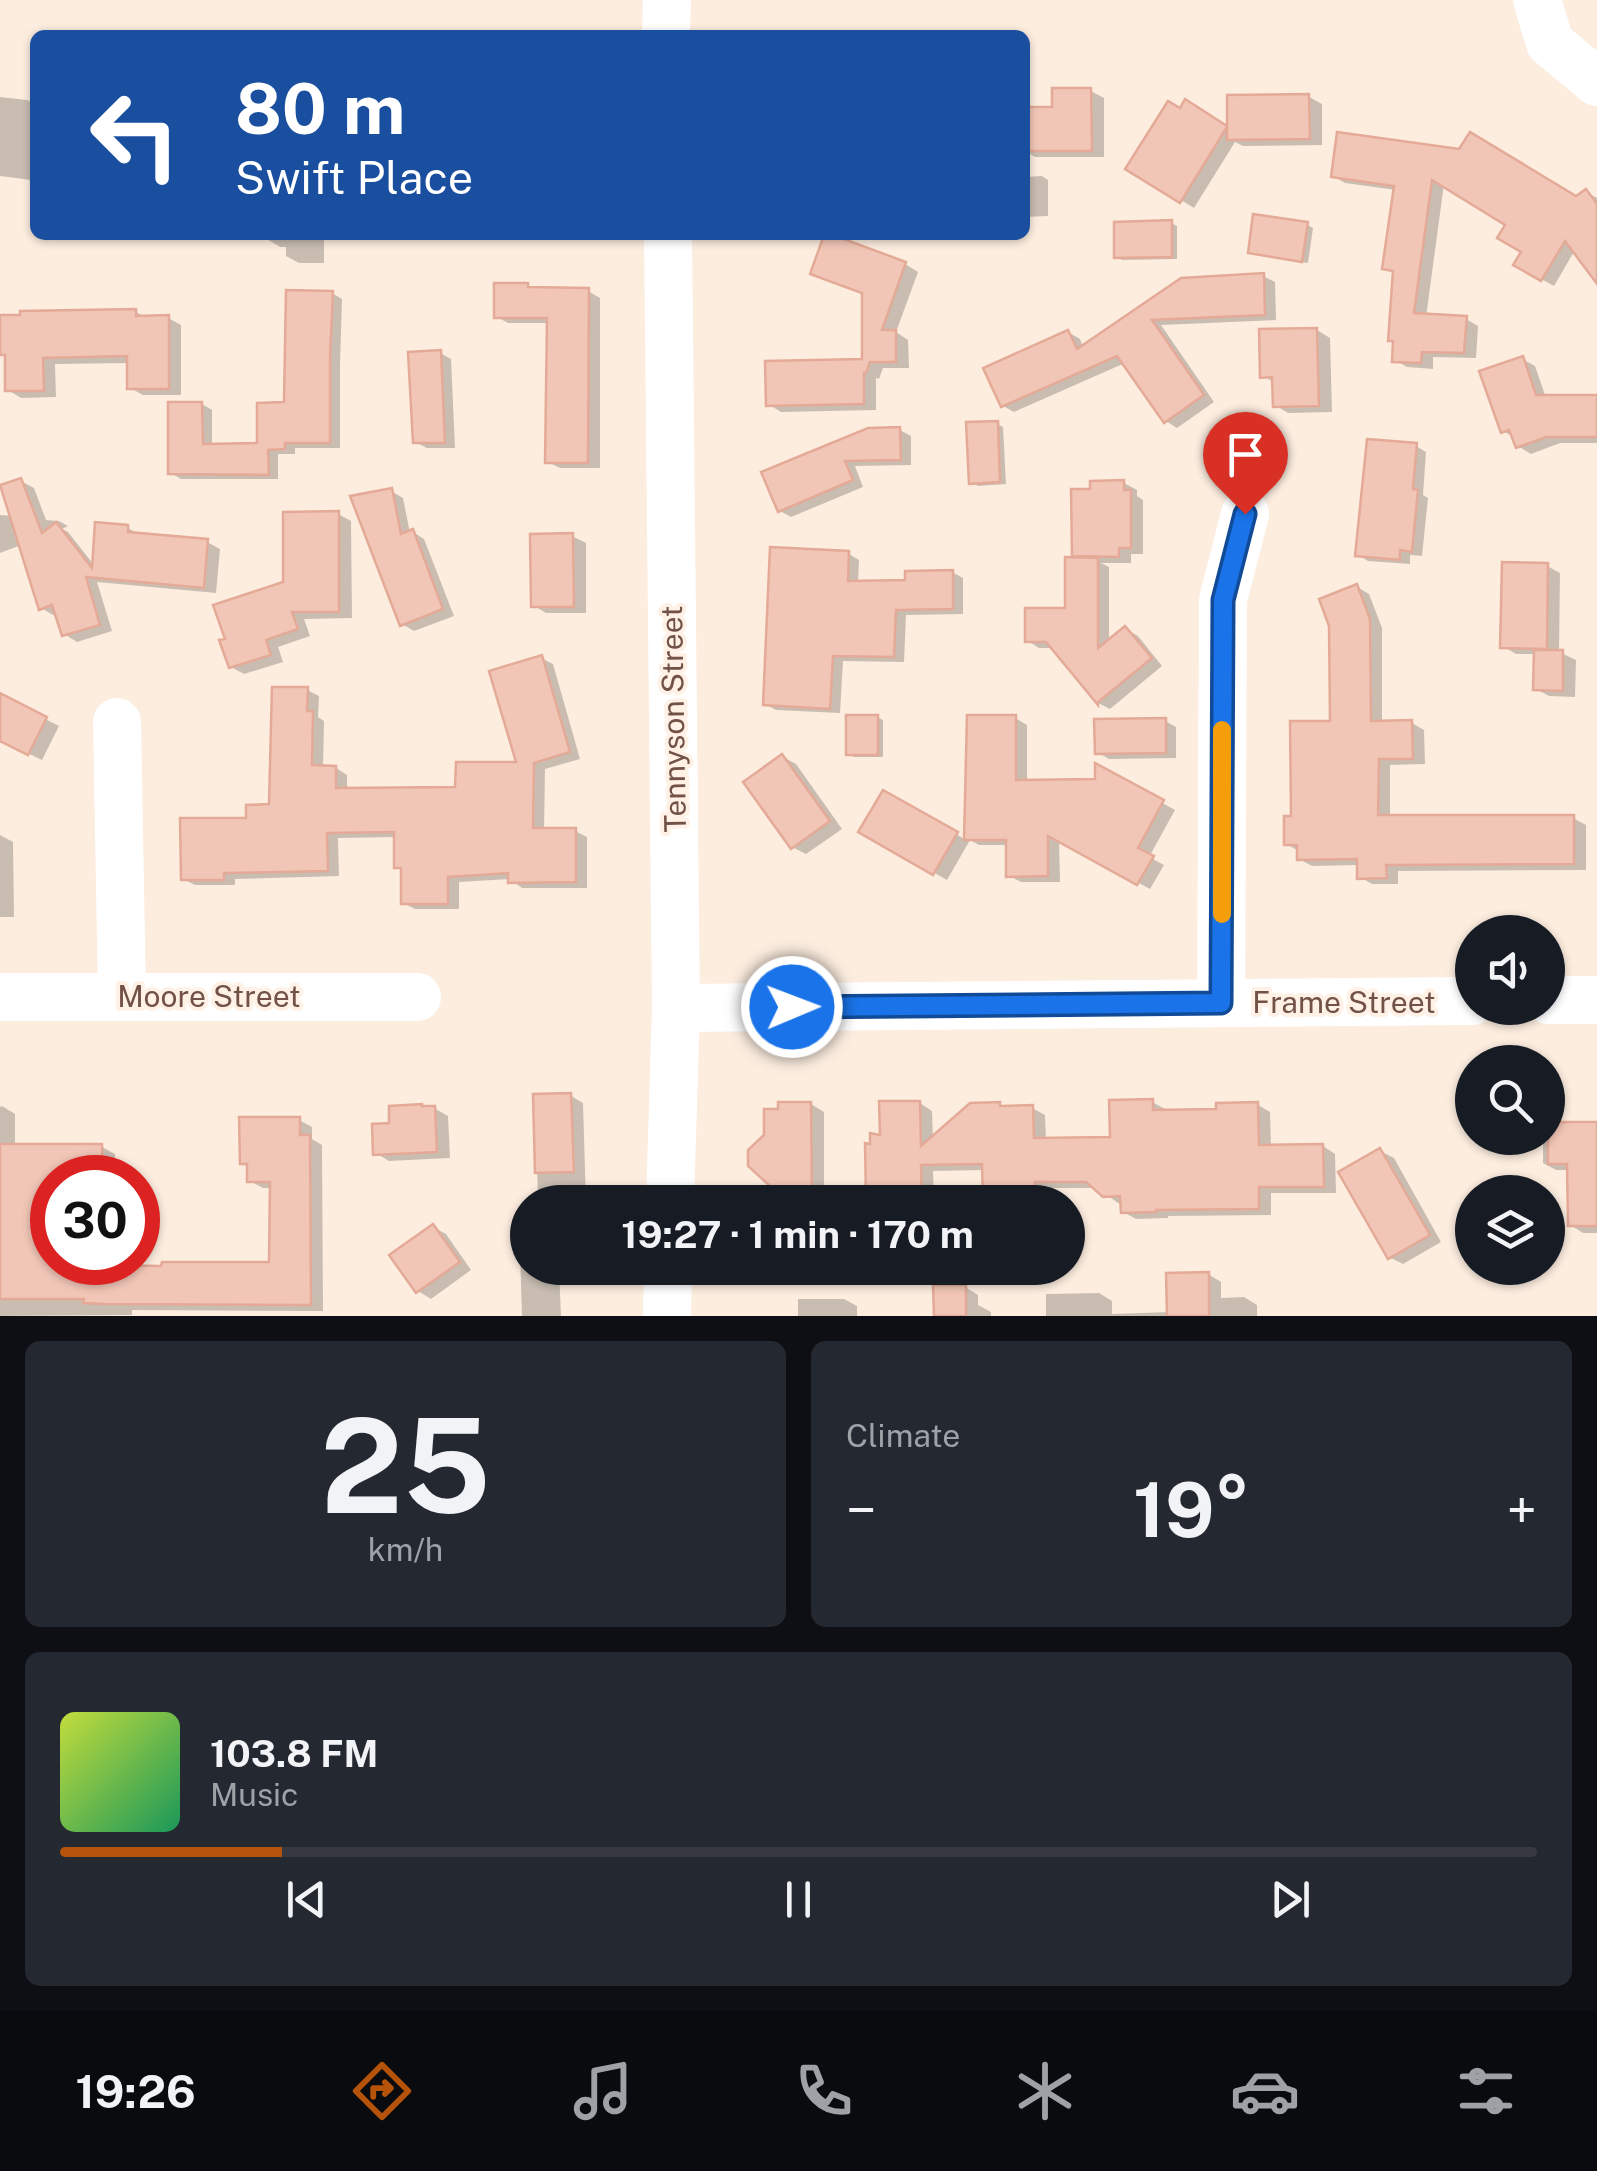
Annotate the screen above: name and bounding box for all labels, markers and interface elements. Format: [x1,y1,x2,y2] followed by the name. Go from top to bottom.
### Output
[235,67,405,150] text: 80 m
[70,70,200,200] icon: left
[235,151,473,204] text: Swift Place
[1203,412,1288,515] pin
[1218,427,1273,482] icon: arrive
[653,605,693,833] street label: Tennyson Street
[1455,915,1565,1285] map controls
[1455,915,1565,1025] button: sound
[740,955,844,1059] position arrow
[117,978,301,1014] street label: Moore Street
[1252,984,1436,1020] street label: Frame Street
[1455,1045,1565,1155] button: search
[30,1155,160,1285] speed limit sign: 30
[1455,1175,1565,1285] button: layers
[621,1212,974,1257] text: 19:27 · 1 min · 170 m
[320,1390,491,1542] text: 25
[846,1417,960,1454] text: Climate
[1133,1466,1250,1554] text: 19°
[846,1478,877,1542] text: −
[1506,1478,1537,1542] text: +
[368,1531,443,1568] text: km/h
[210,1731,378,1776] text: 103.8 FM
[210,1776,298,1813] text: Music
[279,1872,334,1927] icon: previous
[771,1872,826,1927] icon: pause
[1263,1872,1318,1927] icon: next
[347,2056,417,2126] icon: directions
[568,2056,638,2126] icon: music
[789,2056,859,2126] icon: phone
[1010,2056,1080,2126] icon: climate
[1230,2056,1300,2126] icon: car
[1451,2056,1521,2126] icon: filters
[75,2065,196,2118] text: 19:26

